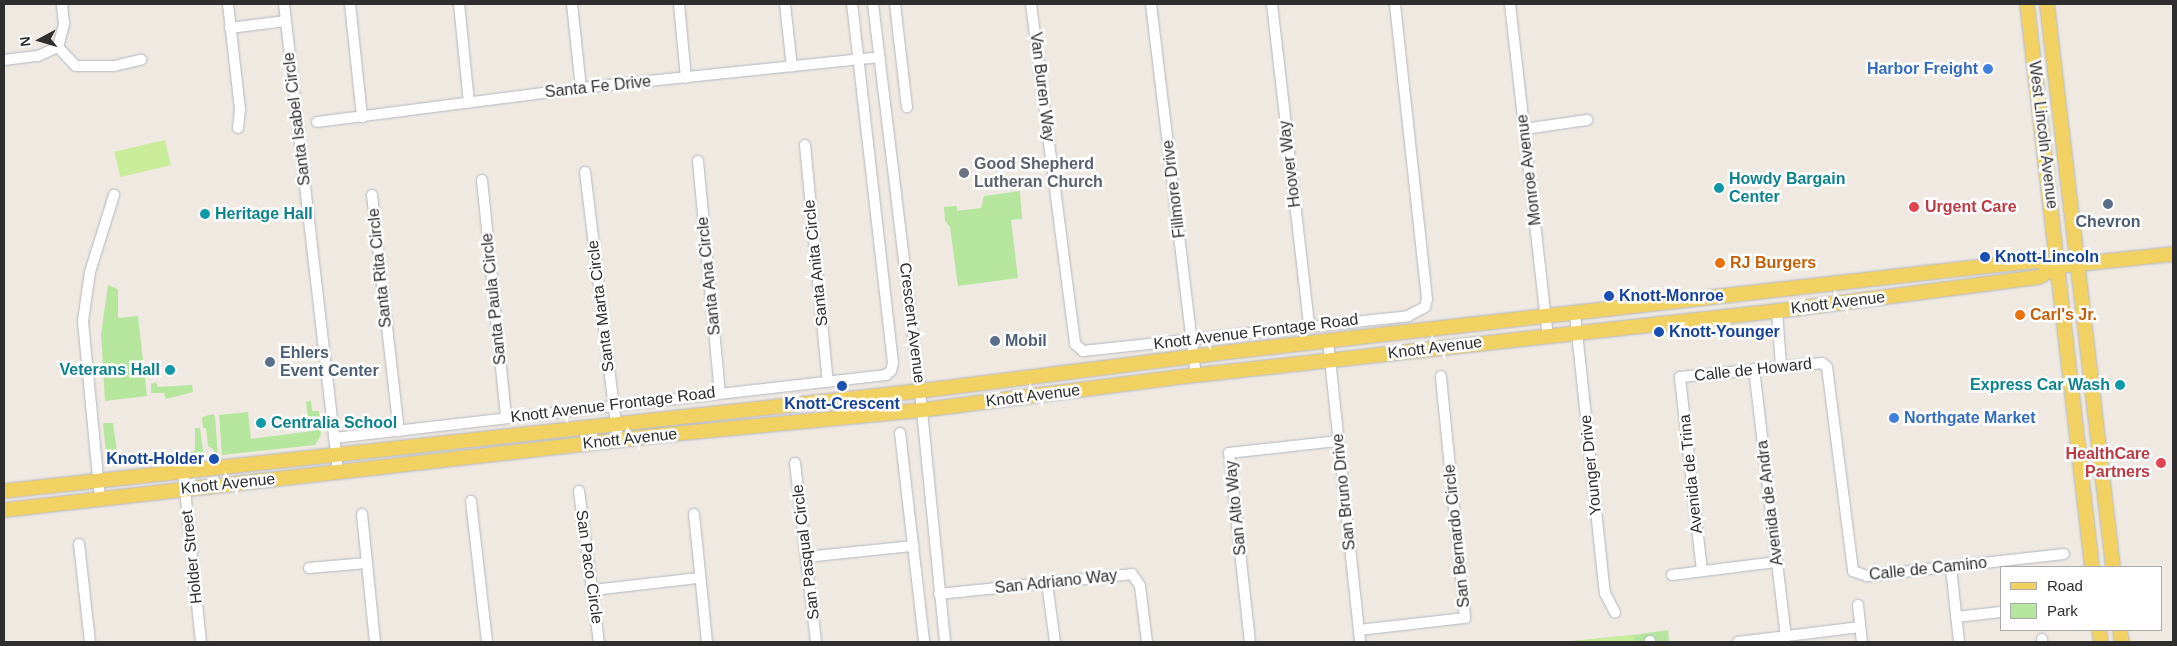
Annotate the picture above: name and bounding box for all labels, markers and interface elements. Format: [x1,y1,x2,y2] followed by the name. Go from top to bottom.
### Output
[15,15,65,65] north arrow
[1026,31,1058,143] street label: Van Buren Way
[17,36,34,47] text: N
[279,51,315,187] street label: Santa Isabel Circle
[1867,59,1978,79] place label: Harbor Freight
[2024,60,2062,210] street label: West Lincoln Avenue
[1982,63,1994,75] marker: Harbor Freight
[544,72,652,102] street label: Santa Fe Drive
[1513,113,1545,227] street label: Monroe Avenue
[1275,119,1305,209] street label: Hoover Way
[1158,139,1190,239] street label: Fillmore Drive
[974,154,1103,192] place label: Good Shepherd Lutheran Church
[958,167,970,179] marker: Good Shepherd Lutheran Church
[1729,169,1845,207] place label: Howdy Bargain Center
[1713,182,1725,194] marker: Howdy Bargain Center
[1925,197,2017,217] place label: Urgent Care
[800,198,832,328] street label: Santa Anita Circle
[2102,198,2114,210] marker: Chevron
[1907,200,1921,214] marker: Urgent Care
[215,204,313,224] place label: Heritage Hall
[364,207,396,329] street label: Santa Rita Circle
[199,208,211,220] marker: Heritage Hall
[2076,212,2140,232] place label: Chevron
[693,215,725,337] street label: Santa Ana Circle
[478,232,510,366] street label: Santa Paula Circle
[583,239,619,373] street label: Santa Marta Circle
[1995,247,2099,267] place label: Knott-Lincoln
[1979,251,1991,263] marker: Knott-Lincoln
[1730,253,1816,273] place label: RJ Burgers
[1714,257,1726,269] marker: RJ Burgers
[895,261,929,385] street label: Crescent Avenue
[1619,286,1724,306] place label: Knott-Monroe
[1789,288,1887,318] street label: Knott Avenue
[1603,290,1615,302] marker: Knott-Monroe
[2030,305,2097,325] place label: Carl's Jr.
[2014,309,2026,321] marker: Carl's Jr.
[1152,310,1360,354] street label: Knott Avenue Frontage Road
[1669,322,1780,342] place label: Knott-Younger
[1653,326,1665,338] marker: Knott-Younger
[1005,331,1047,351] place label: Mobil
[1386,333,1484,363] street label: Knott Avenue
[989,335,1001,347] marker: Mobil
[280,343,379,381] place label: Ehlers Event Center
[1693,354,1813,386] street label: Calle de Howard
[264,356,276,368] marker: Ehlers Event Center
[59,360,160,380] place label: Veterans Hall
[164,364,176,376] marker: Veterans Hall
[1970,375,2110,395] place label: Express Car Wash
[2114,379,2126,391] marker: Express Car Wash
[836,380,848,392] marker: Knott-Crescent
[984,381,1082,411] street label: Knott Avenue
[509,383,717,427] street label: Knott Avenue Frontage Road
[784,394,900,414] place label: Knott-Crescent
[1904,408,2036,428] place label: Northgate Market
[1888,412,1900,424] marker: Northgate Market
[271,413,397,433] place label: Centralia School
[1675,413,1707,535] street label: Avenida de Trina
[1576,414,1606,516] street label: Younger Drive
[255,417,267,429] marker: Centralia School
[581,424,679,454] street label: Knott Avenue
[1328,433,1360,551] street label: San Bruno Drive
[1753,439,1787,567] street label: Avenida de Andra
[2066,444,2150,482] place label: HealthCare Partners
[106,449,204,469] place label: Knott-Holder
[208,453,220,465] marker: Knott-Holder
[2154,456,2168,470] marker: HealthCare Partners
[1221,459,1251,557] street label: San Alto Way
[1440,463,1474,609] street label: San Bernardo Circle
[179,469,277,499] street label: Knott Avenue
[788,483,824,621] street label: San Pasqual Circle
[178,509,206,605] street label: Holder Street
[572,509,606,625] street label: San Paco Circle
[1868,553,1988,585] street label: Calle de Camino
[993,566,1119,598] street label: San Adriano Way
[2000,566,2162,631] legend
[2047,577,2083,594] text: Road
[2047,602,2078,619] text: Park

